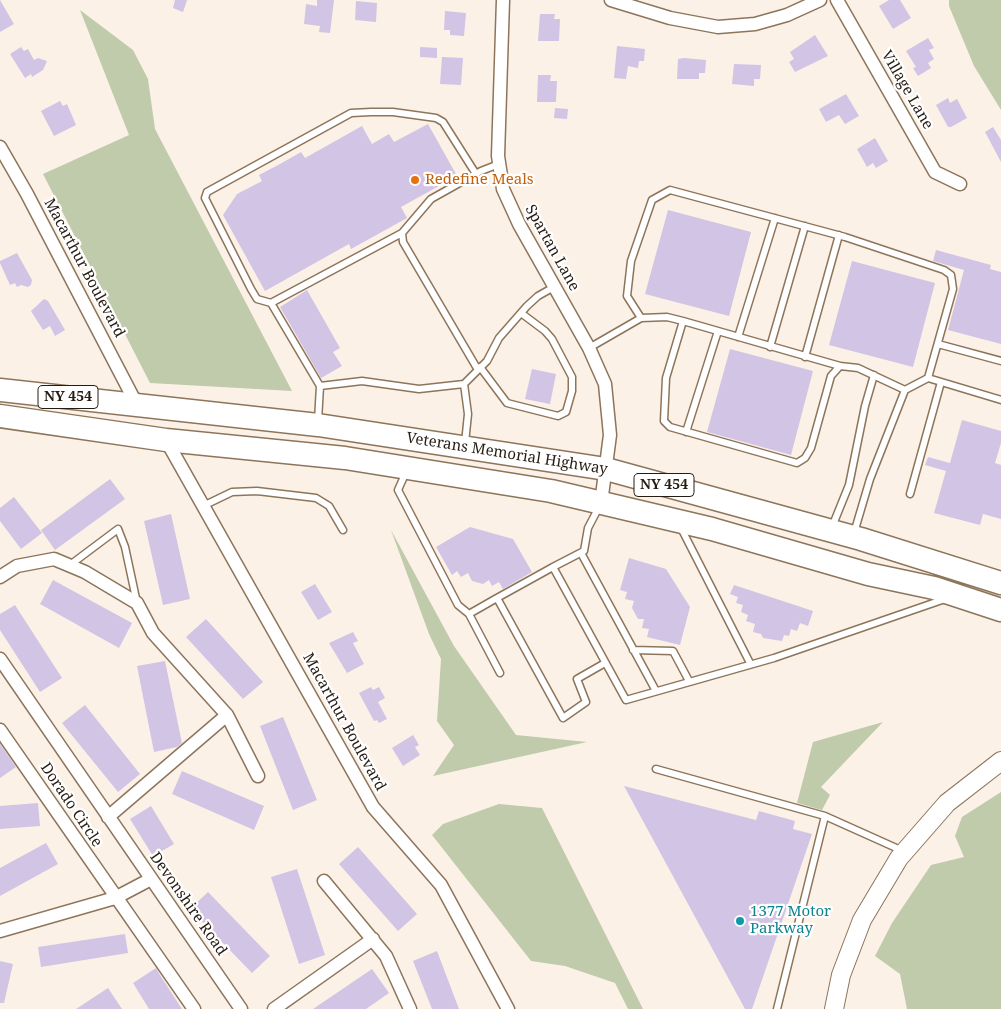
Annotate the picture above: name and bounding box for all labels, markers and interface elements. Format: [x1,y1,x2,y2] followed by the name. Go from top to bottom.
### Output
[877,47,937,133] street label: Village Lane
[425,171,534,189] place label: Redefine Meals
[409,174,421,186] marker: Redefine Meals
[40,195,128,341] street label: Macarthur Boulevard
[521,202,583,294] street label: Spartan Lane
[38,386,98,408] road number: NY 454
[405,429,609,479] street label: Veterans Memorial Highway
[634,474,694,496] road number: NY 454
[299,650,389,794] street label: Macarthur Boulevard
[36,759,106,851] street label: Dorado Circle
[146,849,230,959] street label: Devonshire Road
[750,903,831,938] place label: 1377 Motor Parkway
[734,915,746,927] marker: 1377 Motor Parkway

